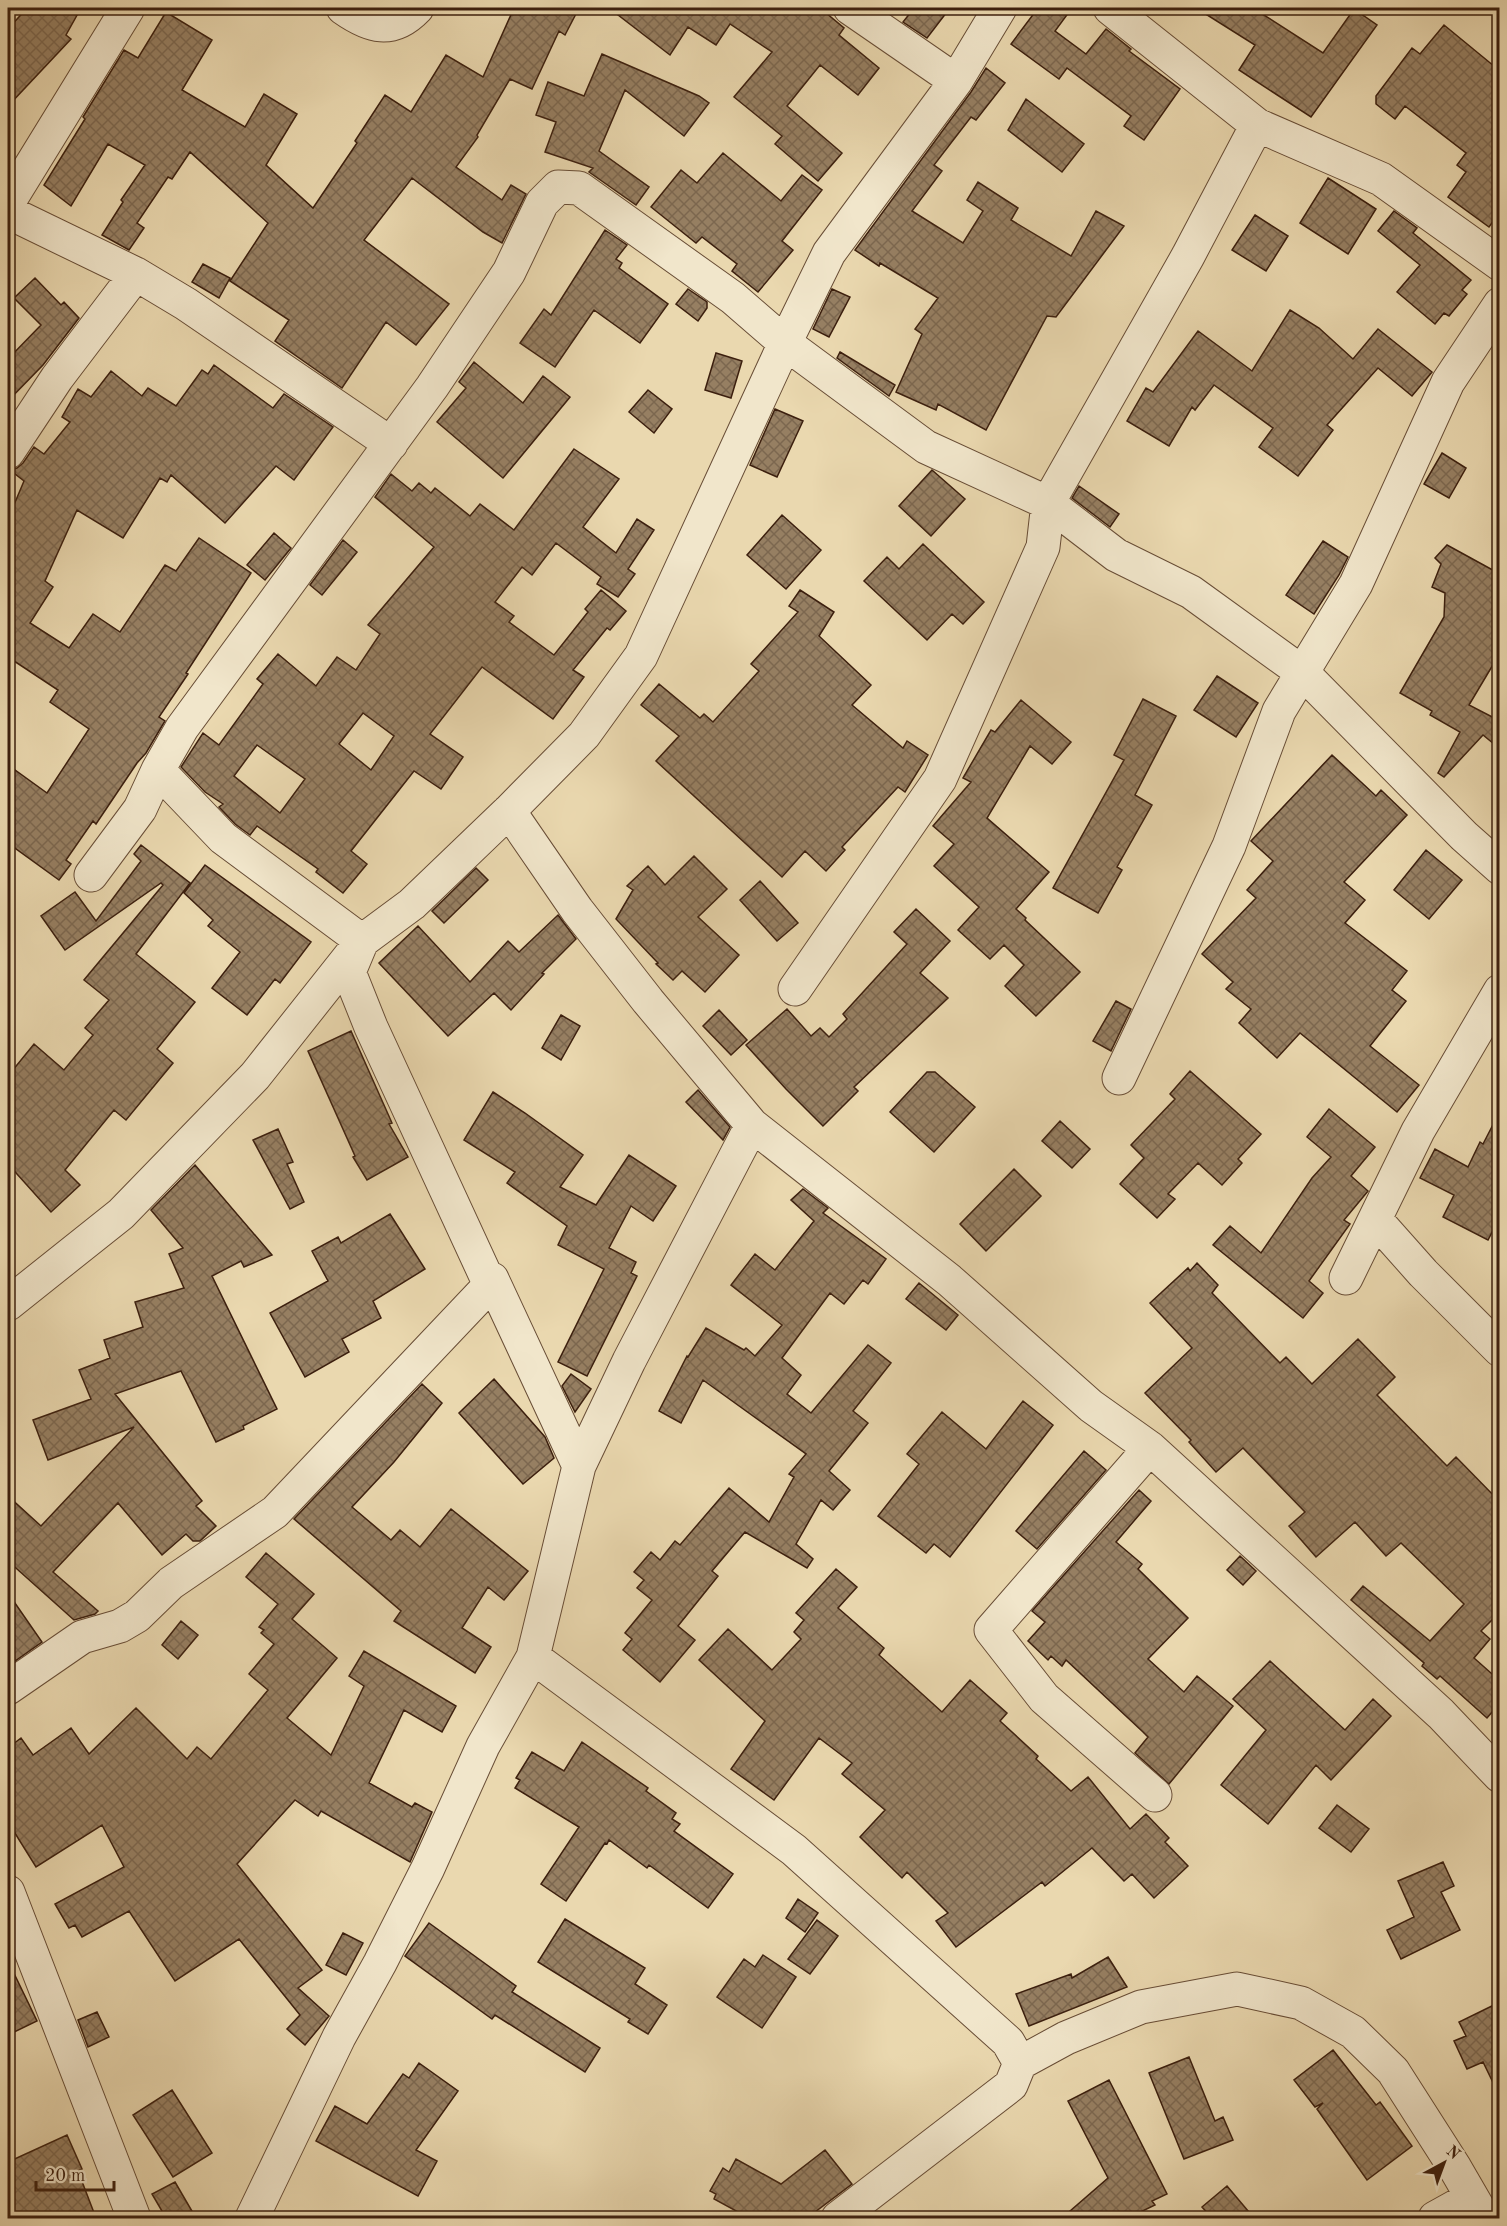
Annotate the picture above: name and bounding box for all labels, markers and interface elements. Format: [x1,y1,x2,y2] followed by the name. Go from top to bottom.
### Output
[1414,2133,1474,2193] north arrow
[1443,2143,1463,2164] text: N
[36,2154,114,2192] scale bar
[45,2167,85,2185] text: 20 m

